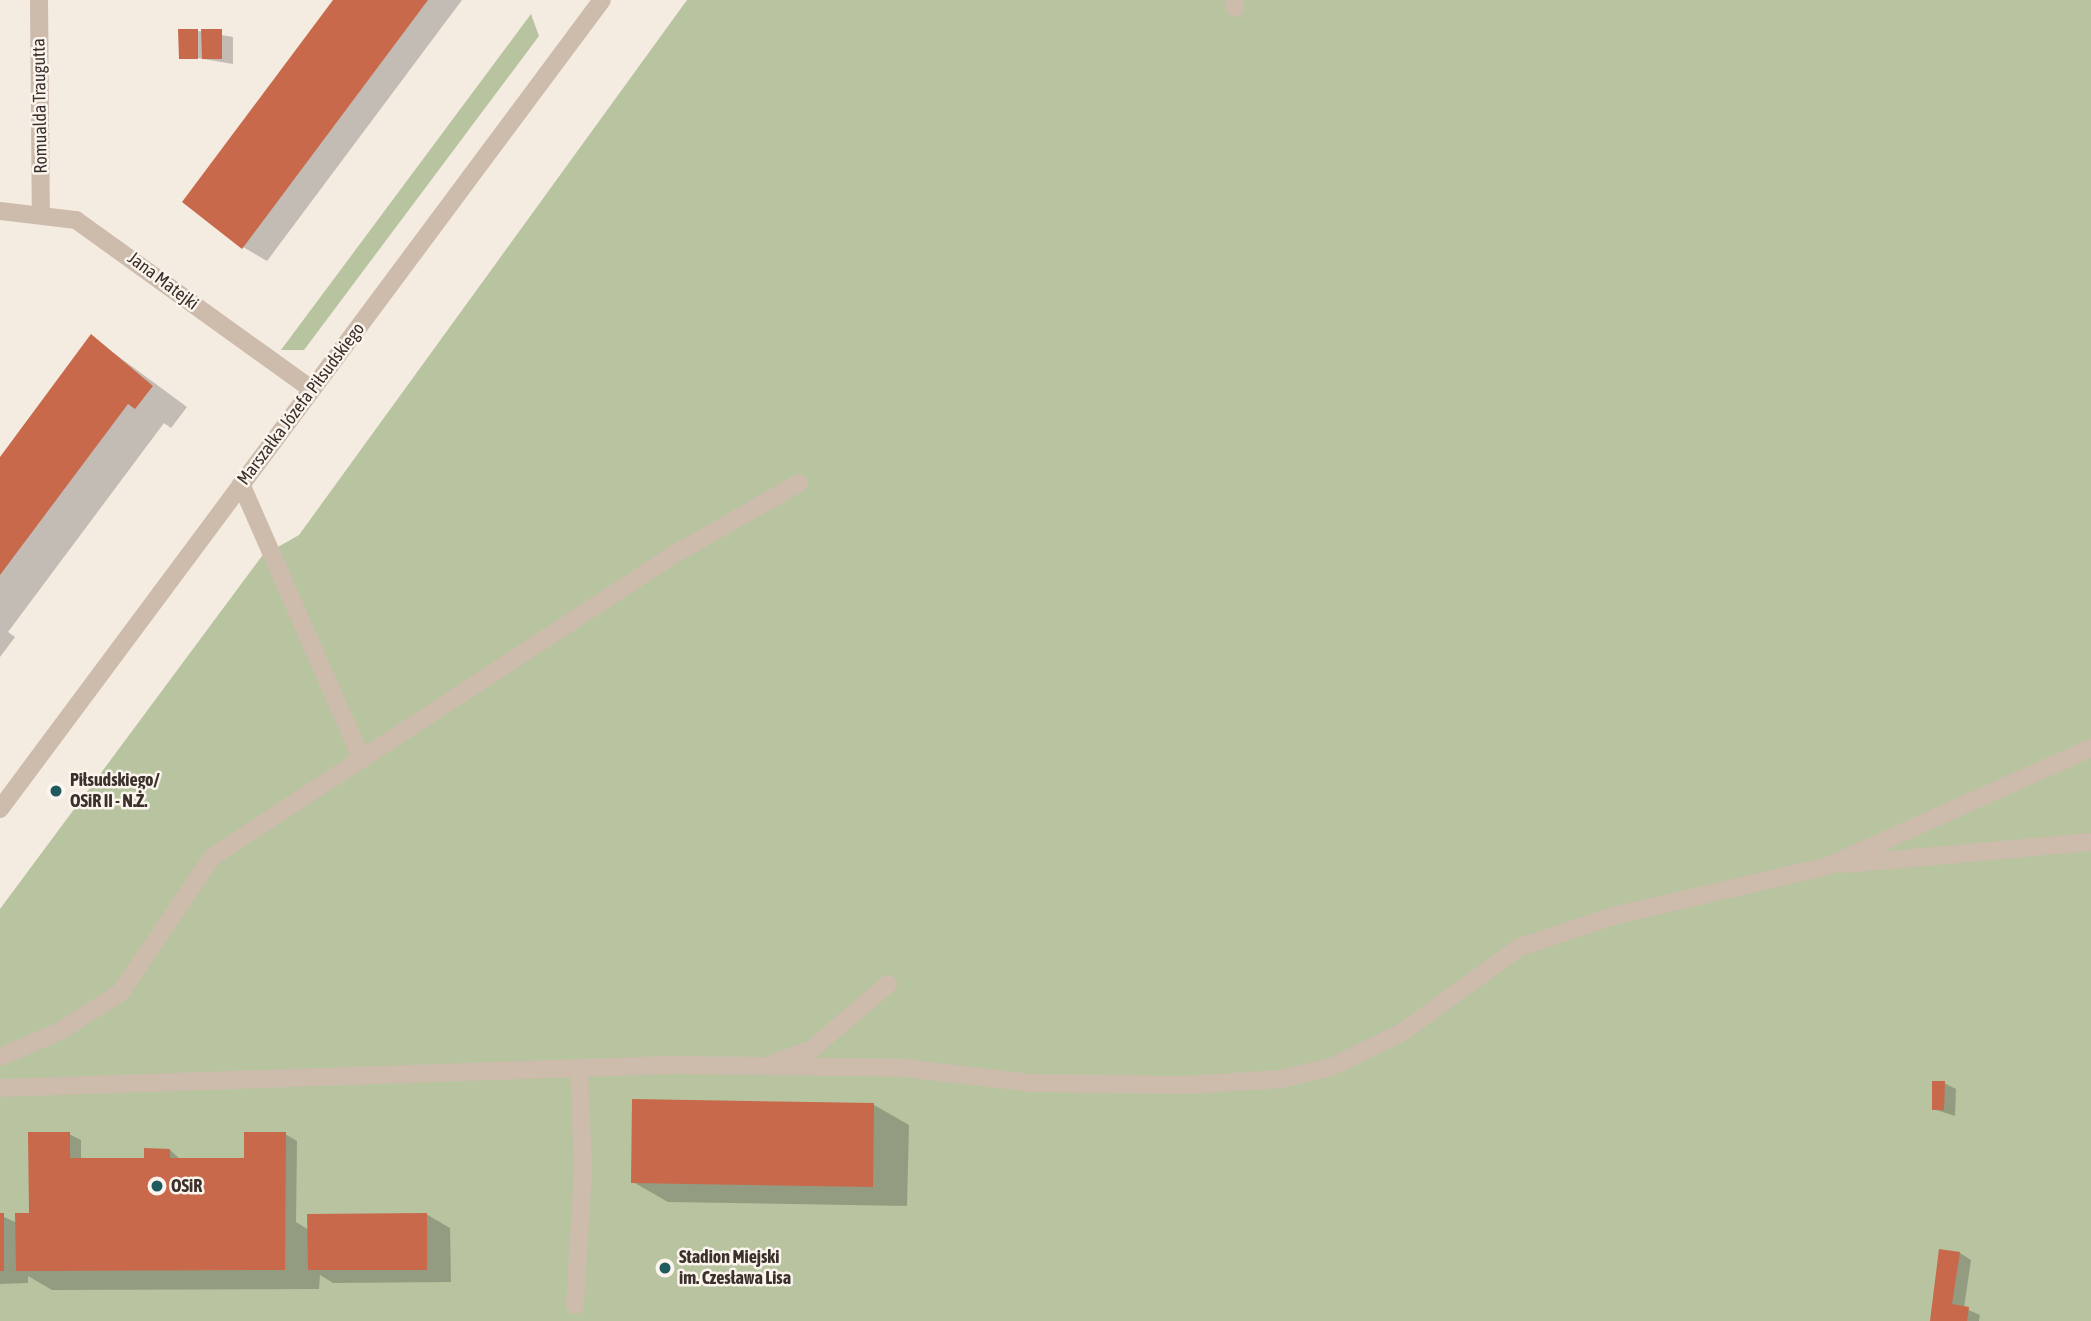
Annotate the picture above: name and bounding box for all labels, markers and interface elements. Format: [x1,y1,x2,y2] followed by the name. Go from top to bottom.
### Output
[28,38,52,174] street label: Romualda Traugutta
[123,247,203,315] street label: Jana Matejki
[233,319,369,489] street label: Marszałka Józefa Piłsudskiego
[70,770,160,812] place label: Piłsudskiego/ OSiR II - N.Ż.
[48,783,64,799] marker: Piłsudskiego/ OSiR II - N.Ż.
[171,1175,202,1197] place label: OSiR
[149,1178,165,1194] marker: OSiR
[679,1247,791,1290] place label: Stadion Miejski im. Czesława Lisa
[657,1260,673,1276] marker: Stadion Miejski im. Czesława Lisa

